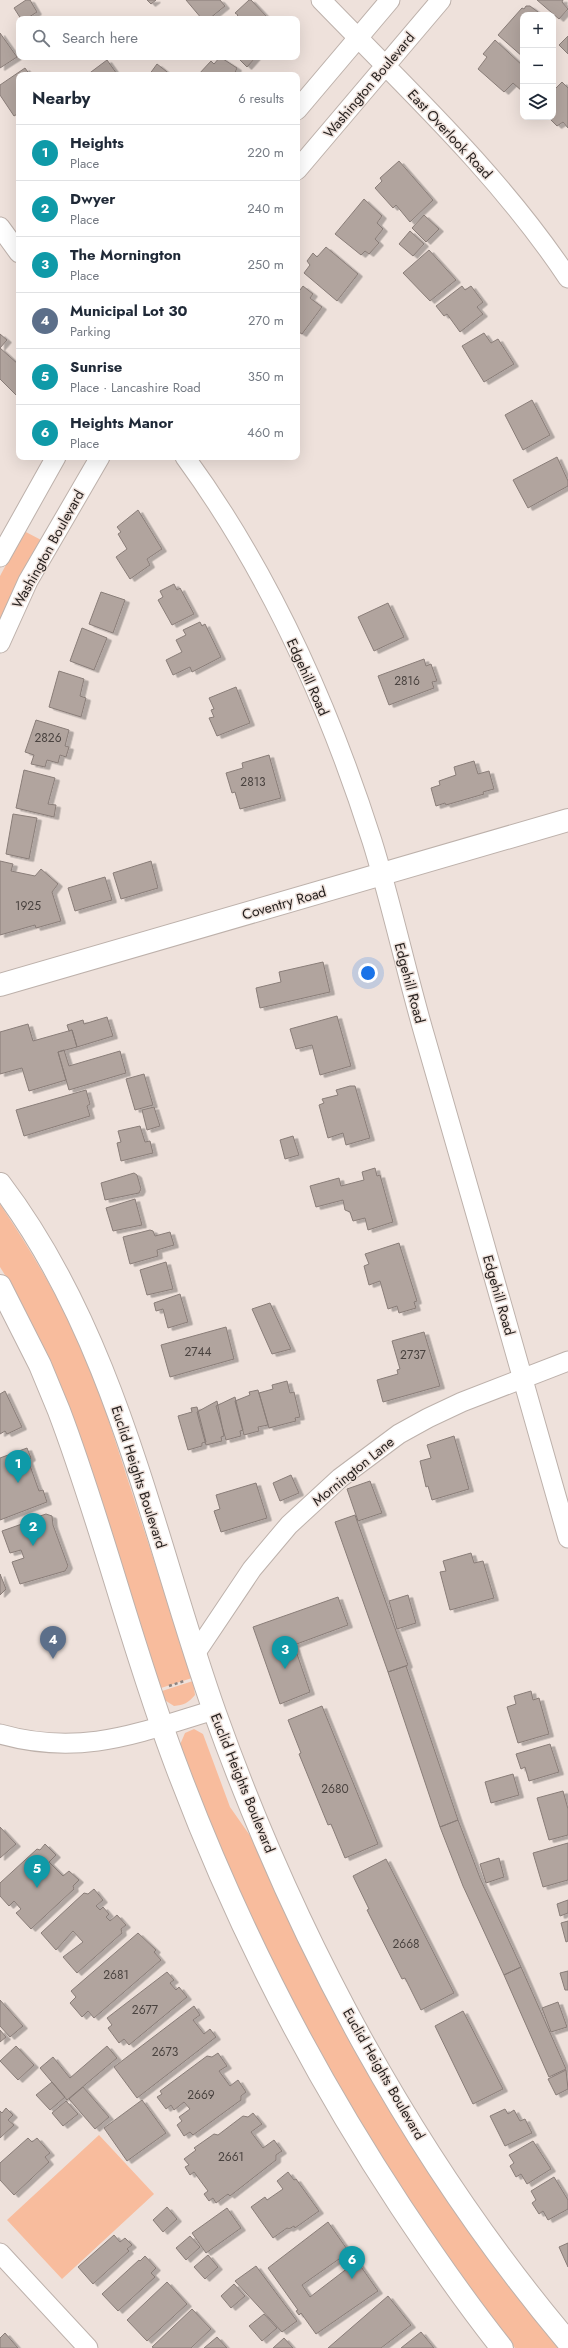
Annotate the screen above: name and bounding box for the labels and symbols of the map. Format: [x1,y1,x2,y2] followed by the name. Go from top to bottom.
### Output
[319,28,419,142] street label: Washington Boulevard
[403,85,497,183] street label: East Overlook Road
[7,486,89,612] street label: Washington Boulevard
[282,635,334,719] street label: Edgehill Road
[394,672,420,690] house number: 2816
[34,729,62,747] house number: 2826
[240,773,266,791] house number: 2813
[240,881,328,925] street label: Coventry Road
[15,897,41,915] house number: 1925
[390,940,430,1026] street label: Edgehill Road
[358,963,378,983] your location
[478,1252,520,1338] street label: Edgehill Road
[184,1343,212,1361] house number: 2744
[400,1346,427,1364] house number: 2737
[106,1403,172,1551] street label: Euclid Heights Boulevard
[308,1432,398,1510] street label: Mornington Lane
[5,1450,31,1483] pin: 1
[20,1513,46,1546] pin: 2
[40,1626,66,1659] pin: 4
[272,1636,298,1669] pin: 3
[206,1710,280,1856] street label: Euclid Heights Boulevard
[321,1780,349,1798] house number: 2680
[24,1855,50,1888] pin: 5
[392,1935,420,1953] house number: 2668
[103,1966,129,1984] house number: 2681
[132,2001,159,2019] house number: 2677
[338,2005,430,2143] street label: Euclid Heights Boulevard
[152,2043,179,2061] house number: 2673
[187,2086,215,2104] house number: 2669
[218,2148,244,2166] house number: 2661
[339,2246,365,2279] pin: 6

